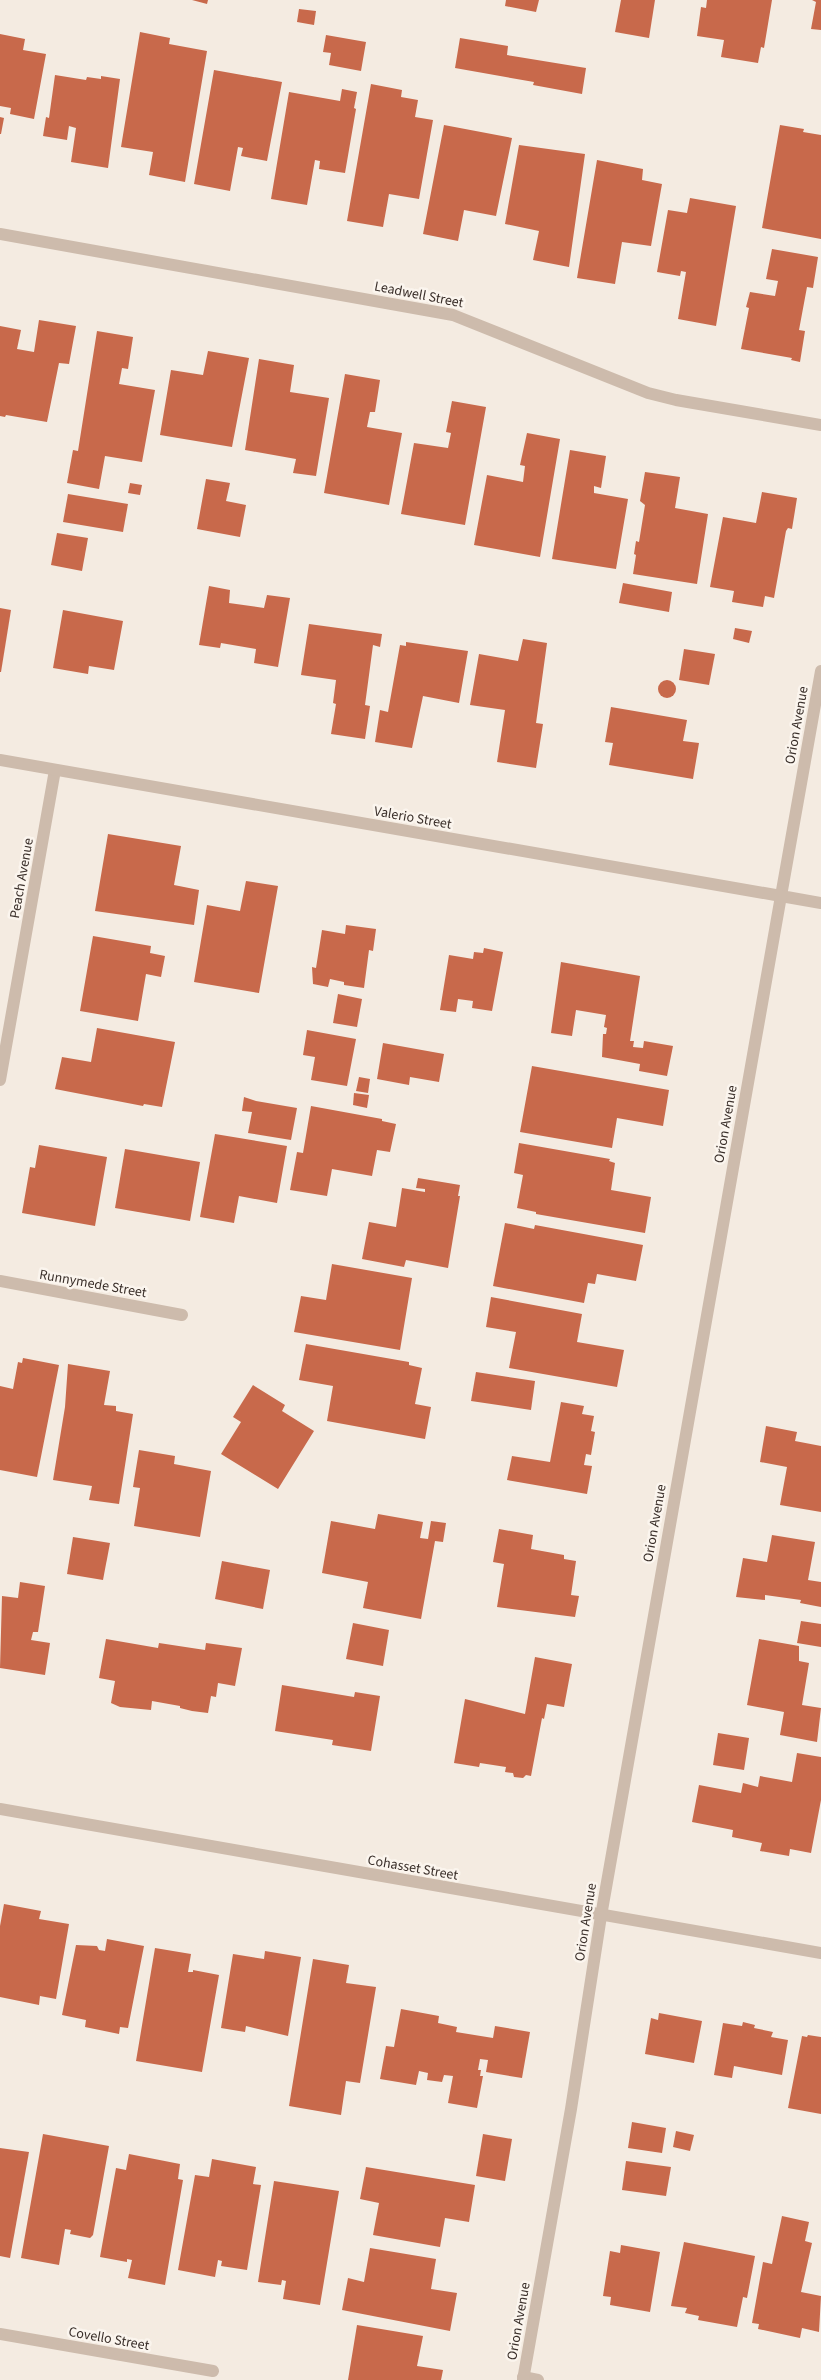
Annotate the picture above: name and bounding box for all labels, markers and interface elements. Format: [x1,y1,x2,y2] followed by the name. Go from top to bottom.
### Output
[373,277,465,313] street label: Leadwell Street
[780,685,814,766] street label: Orion Avenue
[373,801,453,835] street label: Valerio Street
[5,836,39,920] street label: Peach Avenue
[709,1084,743,1165] street label: Orion Avenue
[38,1265,148,1303] street label: Runnymede Street
[638,1483,672,1564] street label: Orion Avenue
[366,1850,460,1886] street label: Cohasset Street
[570,1882,602,1963] street label: Orion Avenue
[502,2281,536,2362] street label: Orion Avenue
[67,2322,151,2356] street label: Covello Street

